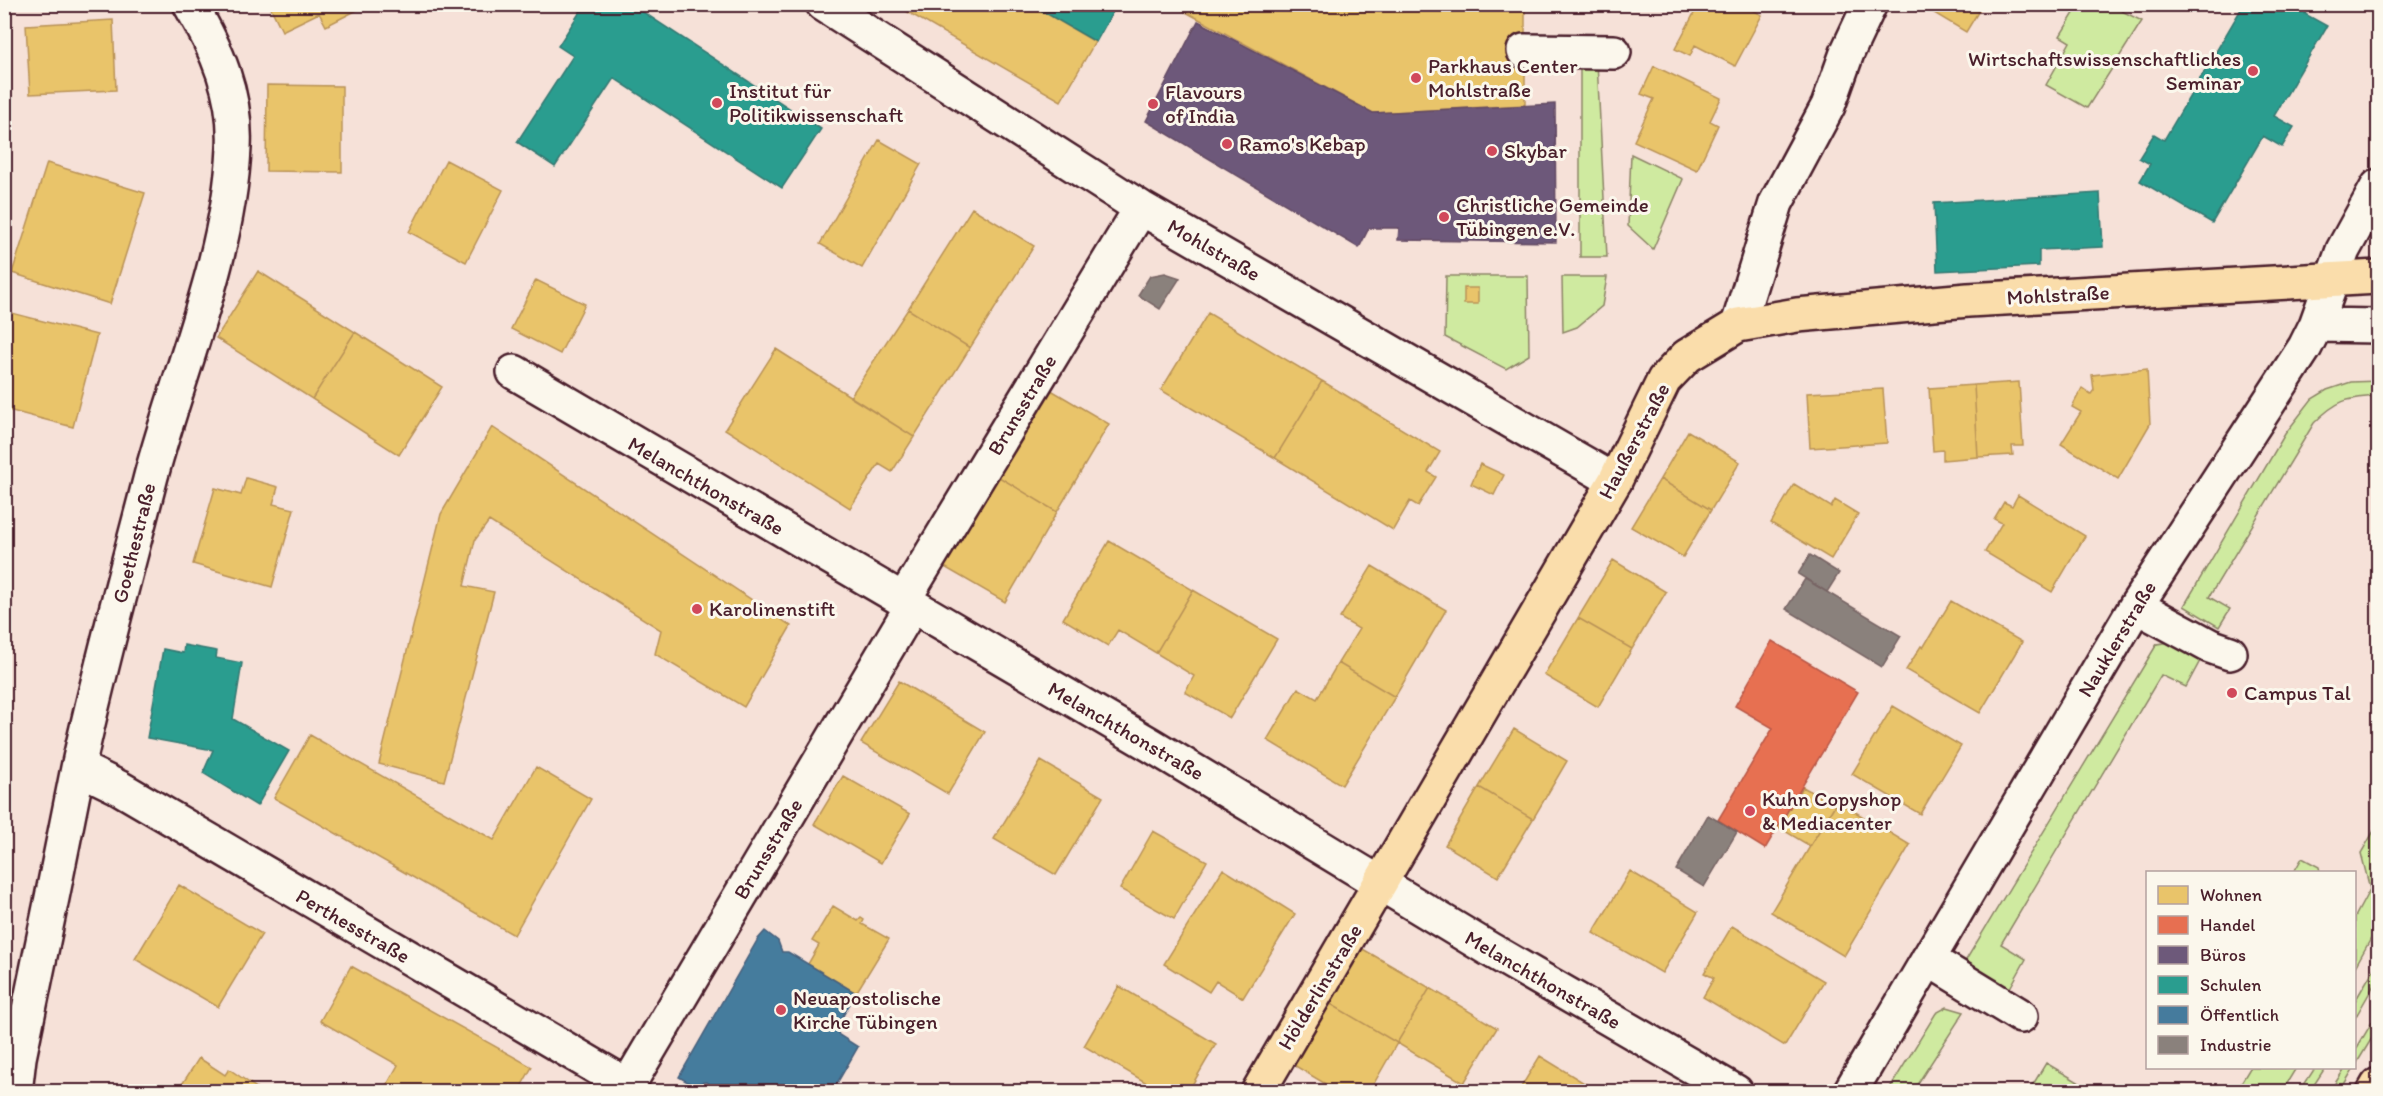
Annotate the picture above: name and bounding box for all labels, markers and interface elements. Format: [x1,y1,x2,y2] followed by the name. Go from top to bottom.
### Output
[1968,46,2242,95] place label: Wirtschaftswissenschaftliches Seminar
[1428,53,1578,102] place label: Parkhaus Center Mohlstraße
[2246,64,2260,78] marker: Wirtschaftswissenschaftliches Seminar
[1409,71,1423,85] marker: Parkhaus Center Mohlstraße
[729,78,904,127] place label: Institut für Politikwissenschaft
[1165,79,1242,128] place label: Flavours of India
[710,96,724,110] marker: Institut für Politikwissenschaft
[1146,97,1160,111] marker: Flavours of India
[1239,131,1366,156] place label: Ramo's Kebap
[1220,137,1234,151] marker: Ramo's Kebap
[1504,138,1567,163] place label: Skybar
[1485,144,1499,158] marker: Skybar
[1456,192,1649,241] place label: Christliche Gemeinde Tübingen e.V.
[1437,210,1451,224] marker: Christliche Gemeinde Tübingen e.V.
[1163,213,1265,286] street label: Mohlstraße
[2006,279,2110,310] street label: Mohlstraße
[982,350,1061,460] street label: Brunsstraße
[1593,379,1675,503] street label: Haußerstraße
[624,431,789,540] street label: Melanchthonstraße
[107,480,161,606] street label: Goethestraße
[2072,576,2161,701] street label: Nauklerstraße
[709,596,835,621] place label: Karolinenstift
[690,602,704,616] marker: Karolinenstift
[1044,676,1209,785] street label: Melanchthonstraße
[2244,680,2351,705] place label: Campus Tal
[2225,686,2239,700] marker: Campus Tal
[1762,786,1901,835] place label: Kuhn Copyshop & Mediacenter
[728,794,807,904] street label: Brunsstraße
[1743,804,1757,818] marker: Kuhn Copyshop & Mediacenter
[2146,871,2356,1069] legend
[292,883,415,968] street label: Perthesstraße
[2200,884,2262,906] text: Wohnen
[2200,914,2255,936] text: Handel
[1272,919,1367,1054] street label: Hölderlinstraße
[1461,925,1626,1034] street label: Melanchthonstraße
[2200,944,2246,966] text: Büros
[2200,974,2262,996] text: Schulen
[793,985,941,1034] place label: Neuapostolische Kirche Tübingen
[774,1003,788,1017] marker: Neuapostolische Kirche Tübingen
[2200,1004,2279,1026] text: Öffentlich
[2200,1034,2271,1056] text: Industrie

